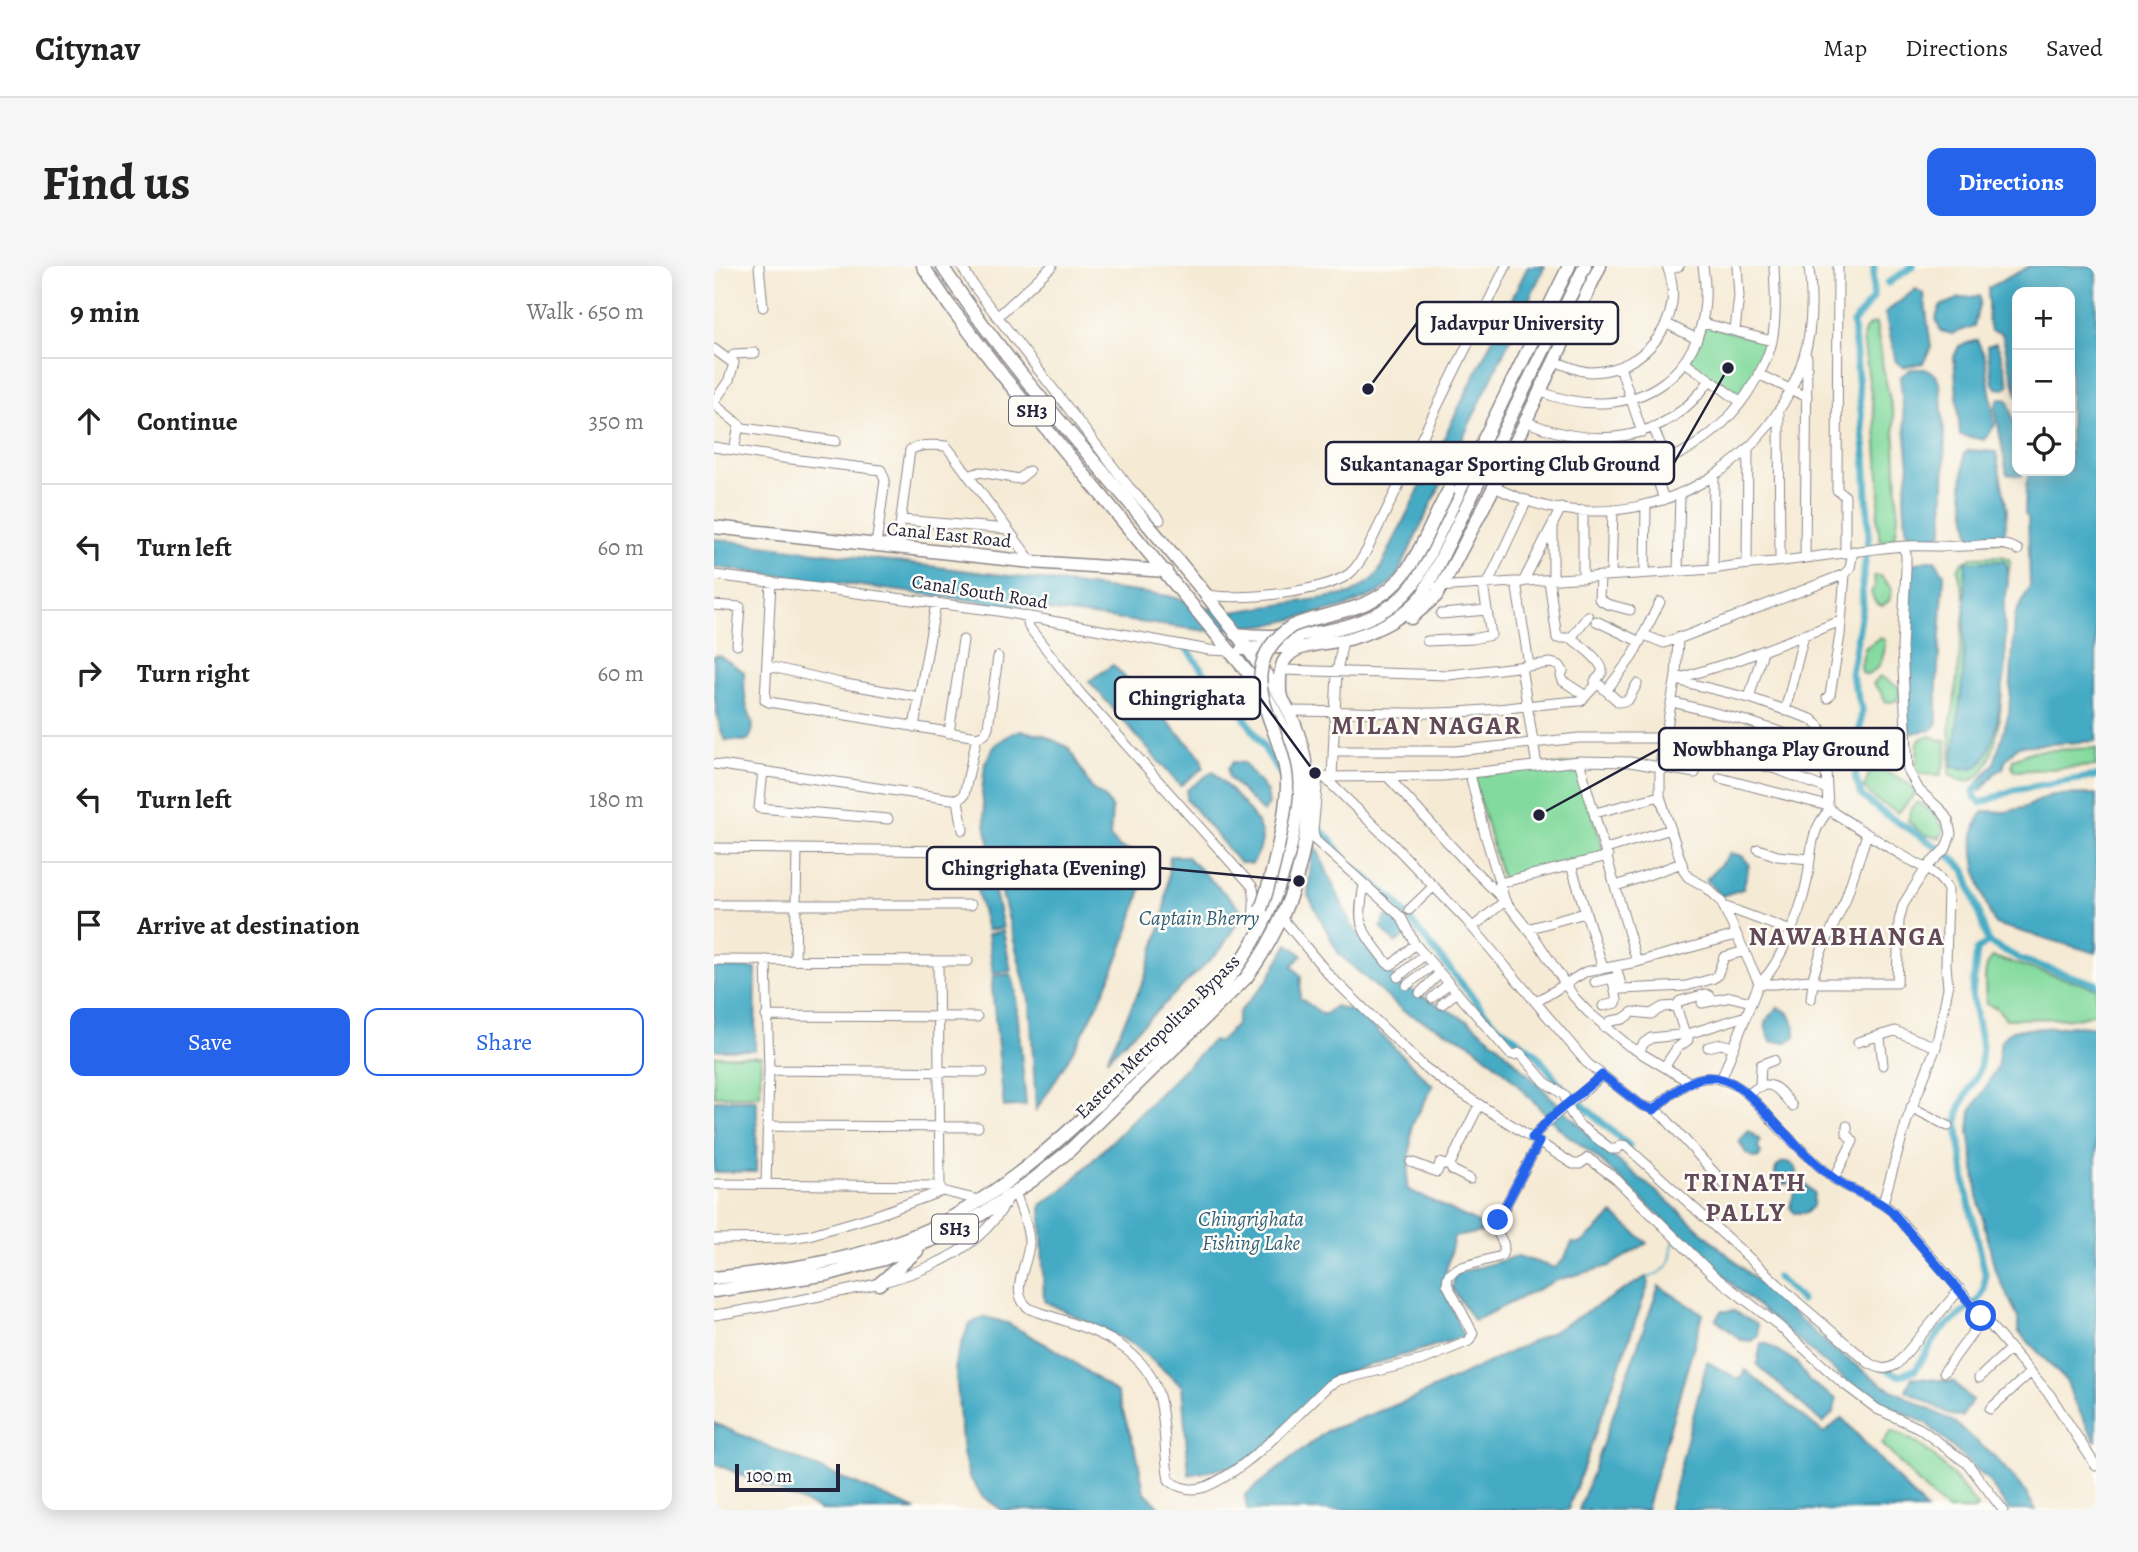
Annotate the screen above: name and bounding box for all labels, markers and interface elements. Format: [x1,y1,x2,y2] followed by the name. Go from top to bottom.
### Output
[35,26,140,71] text: Citynav
[1823,32,1867,64] text: Map
[1905,32,2008,64] text: Directions
[2046,32,2103,64] text: Saved
[1927,148,2096,216] button: Directions
[42,149,190,216] text: Find us
[2012,287,2075,476] map controls
[2012,287,2075,350] button: +
[70,292,140,332] text: 9 min
[527,296,644,327] text: Walk · 650 m
[1417,302,1618,344] callout: Jadavpur University
[1430,309,1605,337] text: Jadavpur University
[2012,350,2075,413] button: −
[1009,396,1055,426] road number: SH3
[70,402,108,440] icon: ahead
[137,404,238,439] text: Continue
[589,406,644,437] text: 350 m
[2012,413,2075,476] button: locate
[1326,442,1674,484] callout: Sukantanagar Sporting Club Ground
[1340,450,1661,478] text: Sukantanagar Sporting Club Ground
[885,516,1013,555] street label: Canal East Road
[70,528,108,566] icon: left
[137,530,232,565] text: Turn left
[597,532,644,563] text: 60 m
[910,568,1051,616] street label: Canal South Road
[70,654,108,692] icon: right
[137,656,250,691] text: Turn right
[597,658,644,689] text: 60 m
[1115,677,1260,719] callout: Chingrighata
[1128,684,1246,712] text: Chingrighata
[1331,708,1523,743] district label: MILAN NAGAR
[1659,728,1904,770] callout: Nowbhanga Play Ground
[1672,735,1890,763] text: Nowbhanga Play Ground
[70,780,108,818] icon: left
[137,782,232,817] text: Turn left
[589,784,644,815] text: 180 m
[927,847,1160,889] callout: Chingrighata (Evening)
[942,854,1146,882] text: Chingrighata (Evening)
[1139,904,1259,932] water label: Captain Bherry
[70,906,108,944] icon: arrive
[137,908,360,943] text: Arrive at destination
[1748,919,1946,954] district label: NAWABHANGA
[1070,949,1246,1125] street label: Eastern Metropolitan Bypass
[70,1008,350,1076] button: Save
[364,1008,644,1076] button: Share
[1684,1165,1808,1230] district label: TRINATH PALLY
[1482,1204,1513,1235] route end
[1198,1205,1304,1257] water label: Chingrighata Fishing Lake
[932,1214,978,1244] road number: SH3
[1965,1300,1996,1331] route start
[735,1461,840,1493] scale bar
[746,1463,792,1489] text: 100 m

